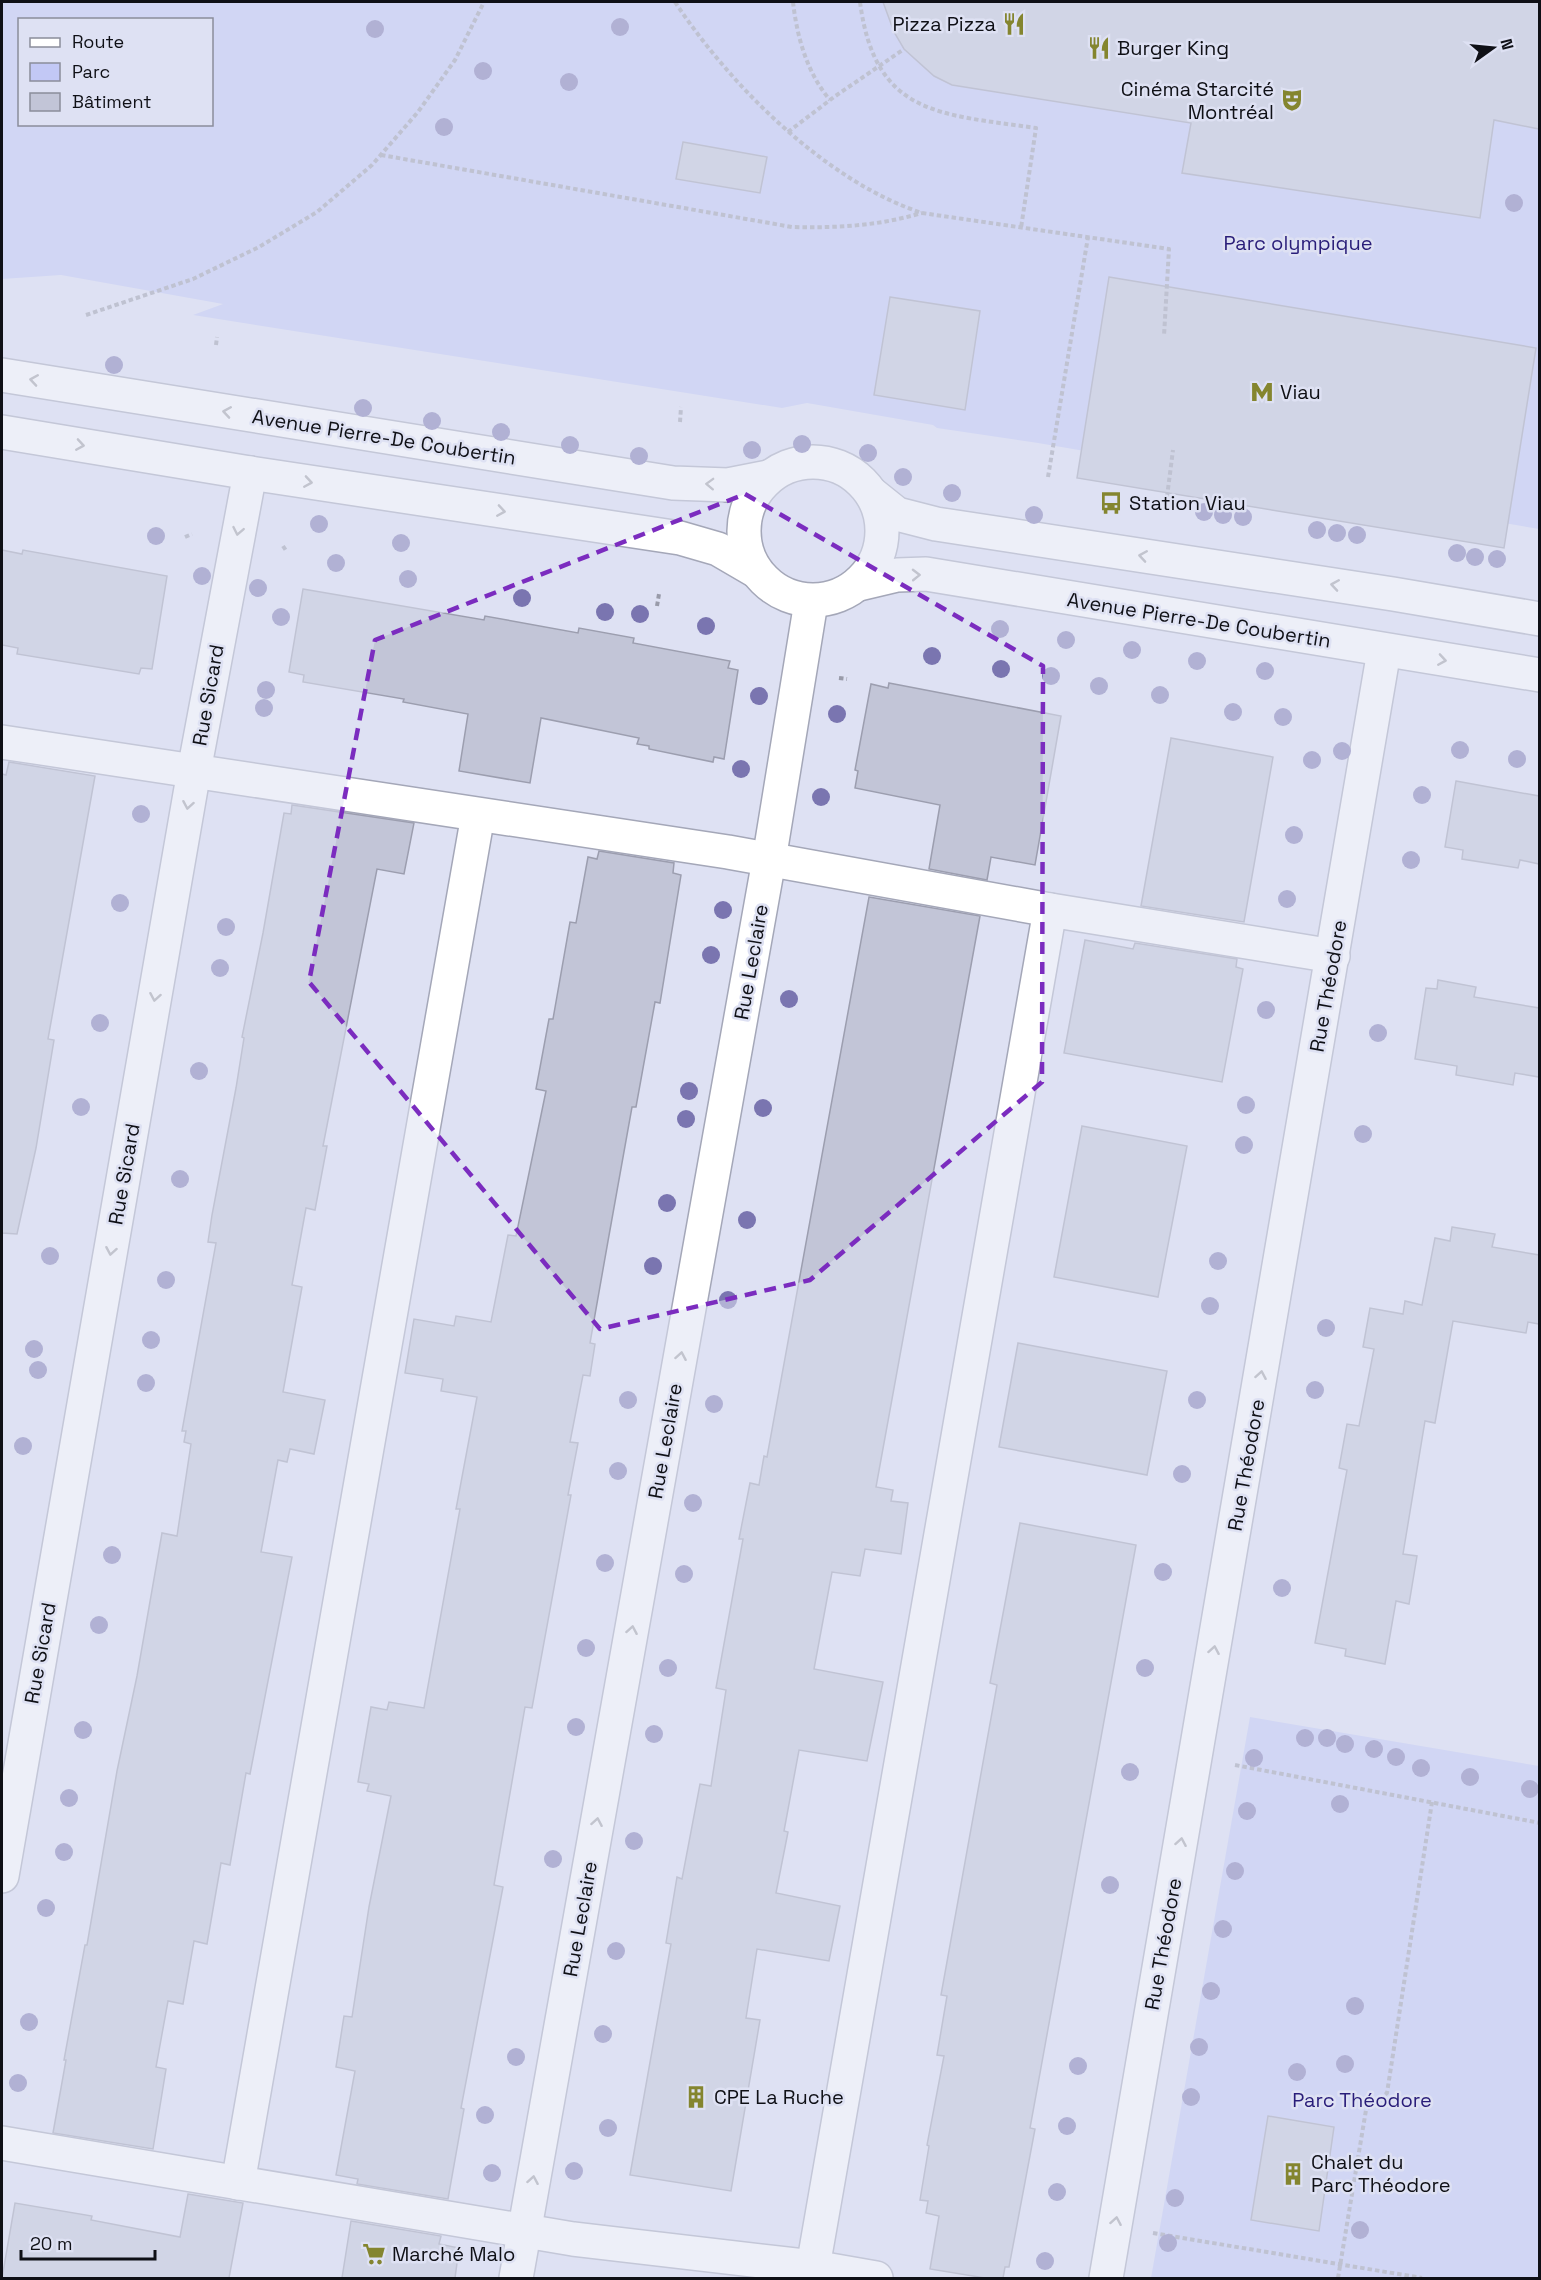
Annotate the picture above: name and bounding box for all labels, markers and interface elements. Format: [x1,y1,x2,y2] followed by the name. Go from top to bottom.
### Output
[892,11,996,37] place label: Pizza Pizza
[1001,11,1027,37] restaurant icon: Pizza Pizza
[18,18,213,126] legend
[1463,18,1523,78] north arrow
[72,30,124,53] text: Route
[1086,35,1112,61] restaurant icon: Burger King
[1117,35,1229,61] place label: Burger King
[1495,36,1519,52] text: N
[72,60,110,83] text: Parc
[1121,76,1274,125] place label: Cinéma Starcité Montréal
[1279,87,1305,113] theatre icon: Cinéma Starcité Montréal
[72,90,152,113] text: Bâtiment
[1223,230,1373,256] park label: Parc olympique
[30,375,39,387] one-way arrow
[1249,379,1275,405] metro station icon: Viau
[1280,379,1321,405] place label: Viau
[250,403,518,471] street label: Avenue Pierre-De Coubertin
[222,406,232,419] one-way arrow
[75,438,85,450] one-way arrow
[303,475,312,487] one-way arrow
[706,478,715,490] one-way arrow
[1098,490,1124,516] bus stop icon: Station Viau
[1129,490,1246,516] place label: Station Viau
[496,504,505,516] one-way arrow
[232,525,245,535] one-way arrow
[1138,550,1148,563] one-way arrow
[912,568,921,581] one-way arrow
[1331,580,1340,592] one-way arrow
[1065,586,1333,654] street label: Avenue Pierre-De Coubertin
[186,642,230,748] street label: Rue Sicard
[1438,653,1447,665] one-way arrow
[183,800,195,810] one-way arrow
[728,902,774,1022] street label: Rue Leclaire
[1304,918,1352,1054] street label: Rue Théodore
[149,992,162,1002] one-way arrow
[102,1121,146,1227] street label: Rue Sicard
[105,1247,117,1256] one-way arrow
[674,1351,686,1360] one-way arrow
[1254,1371,1267,1381] one-way arrow
[642,1381,688,1501] street label: Rue Leclaire
[1222,1397,1270,1533] street label: Rue Théodore
[18,1600,62,1706] street label: Rue Sicard
[625,1626,637,1635] one-way arrow
[1207,1646,1220,1656] one-way arrow
[590,1818,603,1828] one-way arrow
[1174,1838,1187,1848] one-way arrow
[557,1859,603,1979] street label: Rue Leclaire
[1139,1876,1187,2012] street label: Rue Théodore
[683,2084,709,2110] building icon: CPE La Ruche
[714,2084,844,2110] place label: CPE La Ruche
[1292,2087,1432,2113] park label: Parc Théodore
[1311,2149,1451,2198] place label: Chalet du Parc Théodore
[1280,2161,1306,2187] building icon: Chalet du Parc Théodore
[527,2175,539,2184] one-way arrow
[1109,2216,1122,2226] one-way arrow
[21,2223,154,2261] scale bar
[30,2232,73,2255] text: 20 m
[361,2241,387,2267] supermarket icon: Marché Malo
[392,2241,515,2267] place label: Marché Malo

